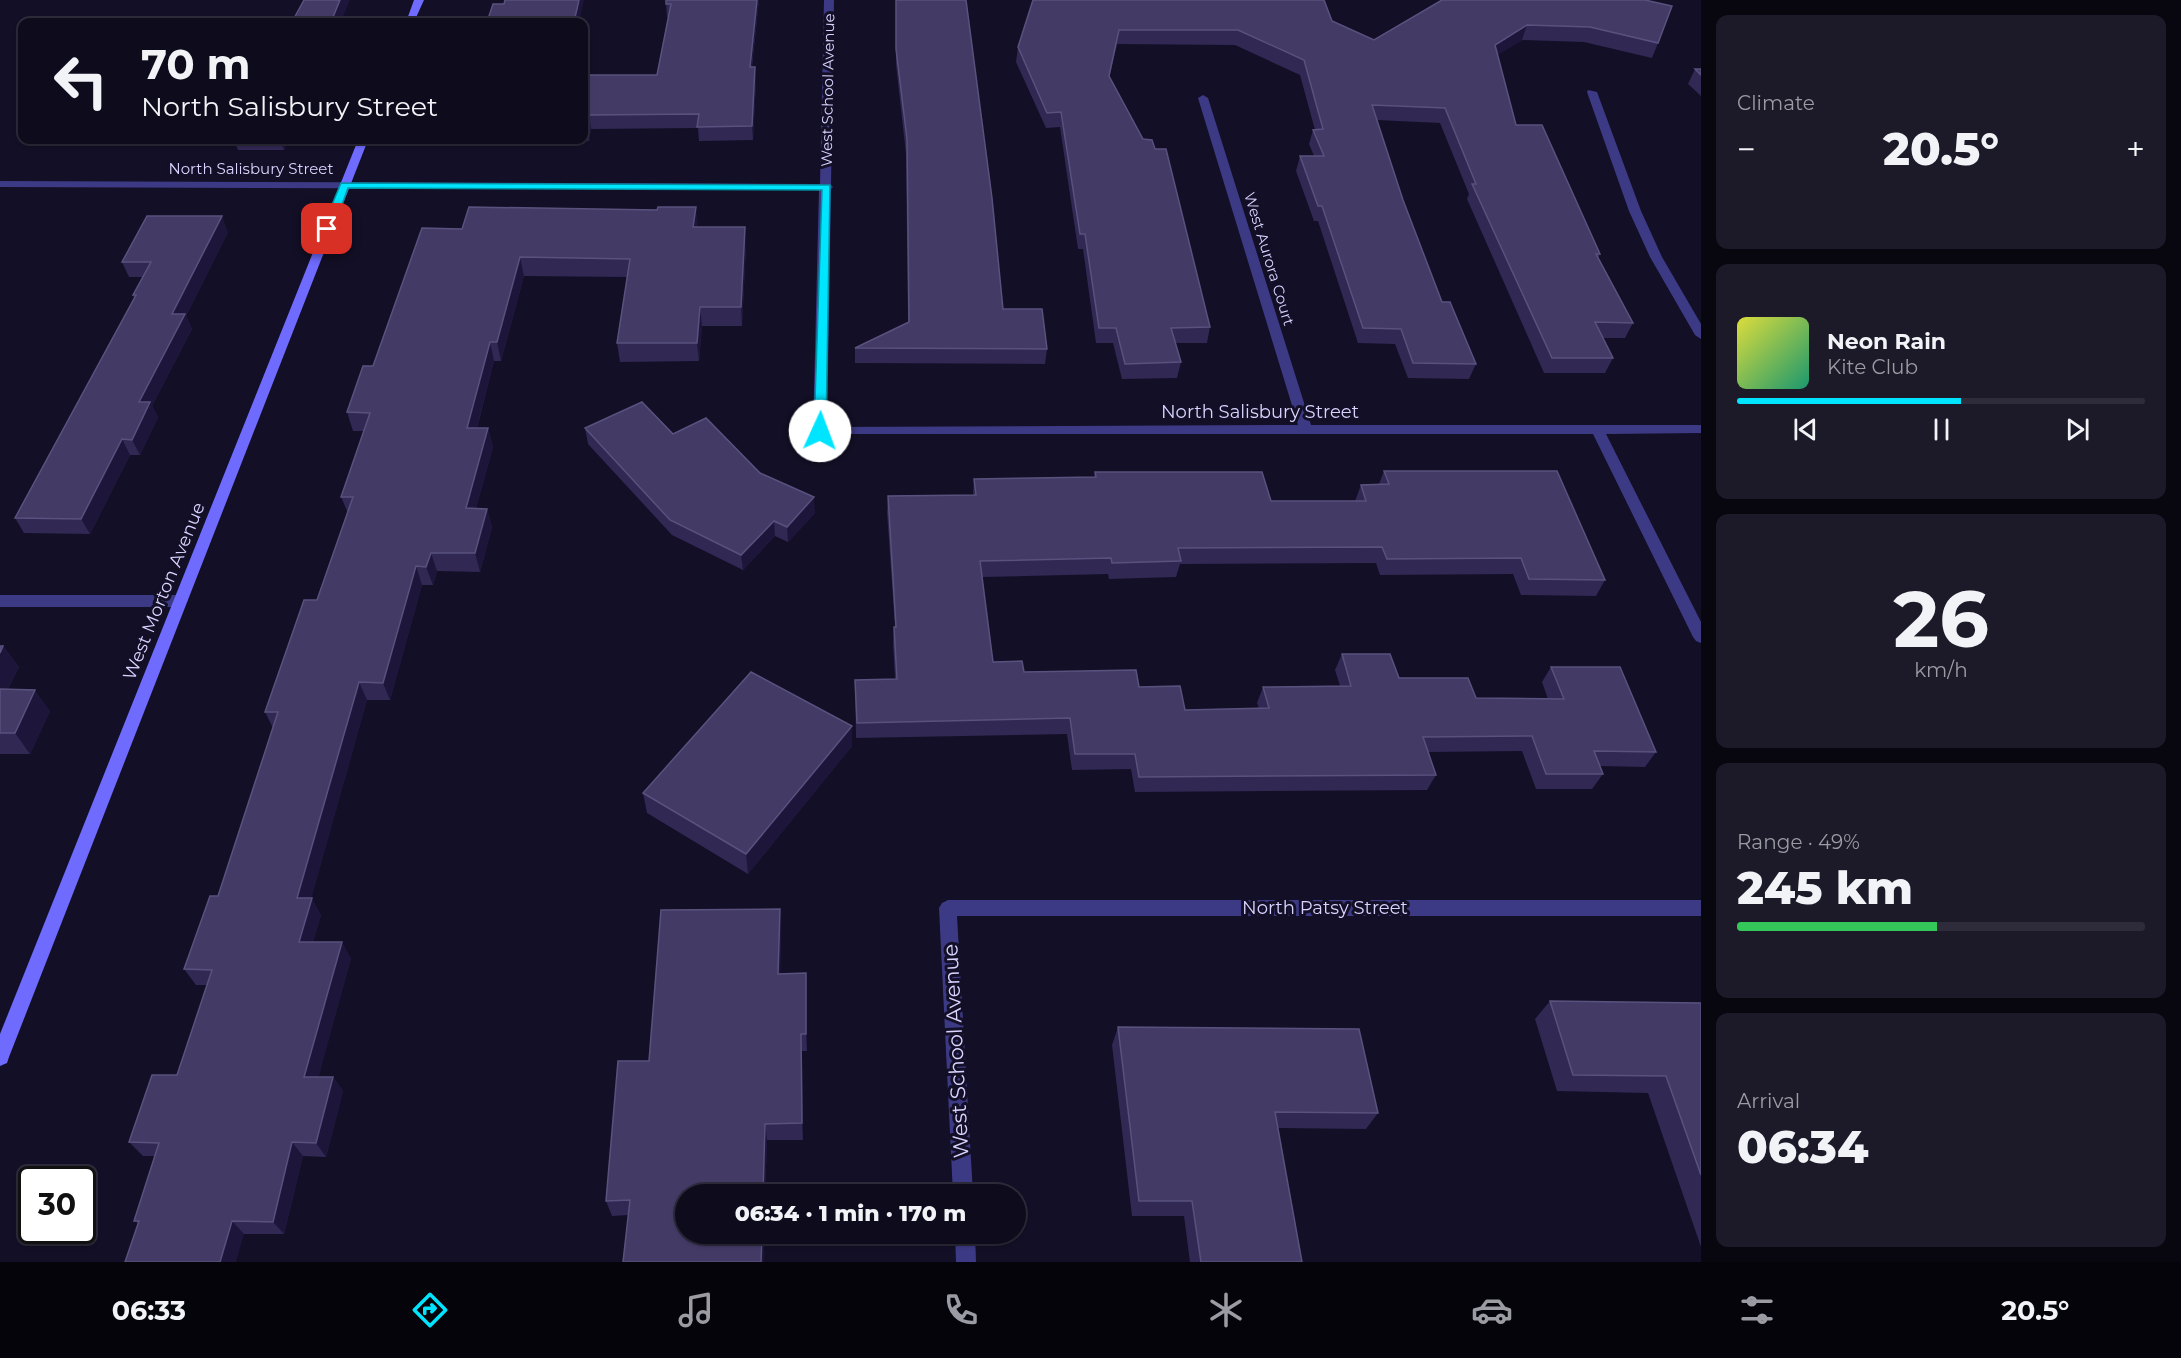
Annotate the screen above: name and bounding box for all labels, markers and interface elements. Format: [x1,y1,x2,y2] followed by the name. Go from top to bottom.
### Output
[817,13,838,167] street label: West School Avenue
[141,38,251,90] text: 70 m
[42,42,120,120] icon: left
[141,90,438,123] text: North Salisbury Street
[1737,91,1815,115] text: Climate
[1883,121,1999,176] text: 20.5°
[1737,129,1756,169] text: −
[2126,129,2145,169] text: +
[168,159,334,178] street label: North Salisbury Street
[1240,190,1299,328] street label: West Aurora Court
[301,203,352,254] pin
[310,212,343,245] icon: arrive
[1827,328,1946,355] text: Neon Rain
[1827,355,1918,379] text: Kite Club
[788,399,852,463] position arrow
[1161,401,1359,423] street label: North Salisbury Street
[1789,413,1822,446] icon: previous
[1925,413,1958,446] icon: pause
[2061,413,2094,446] icon: next
[118,499,210,683] street label: West Morton Avenue
[1893,571,1989,667] text: 26
[1914,658,1968,682] text: km/h
[1737,830,1860,854] text: Range · 49%
[1737,860,1913,915] text: 245 km
[1242,897,1408,919] street label: North Patsy Street
[937,943,974,1159] street label: West School Avenue
[1737,1089,1800,1113] text: Arrival
[1737,1119,1868,1174] text: 06:34
[18,1166,96,1244] speed limit sign: 30
[735,1200,966,1227] text: 06:34 · 1 min · 170 m
[409,1289,451,1331] icon: directions
[675,1289,717,1331] icon: music
[940,1289,982,1331] icon: phone
[1205,1289,1247,1331] icon: climate
[1471,1289,1513,1331] icon: car
[1736,1289,1778,1331] icon: filters
[112,1294,186,1327] text: 06:33
[2001,1294,2069,1327] text: 20.5°

